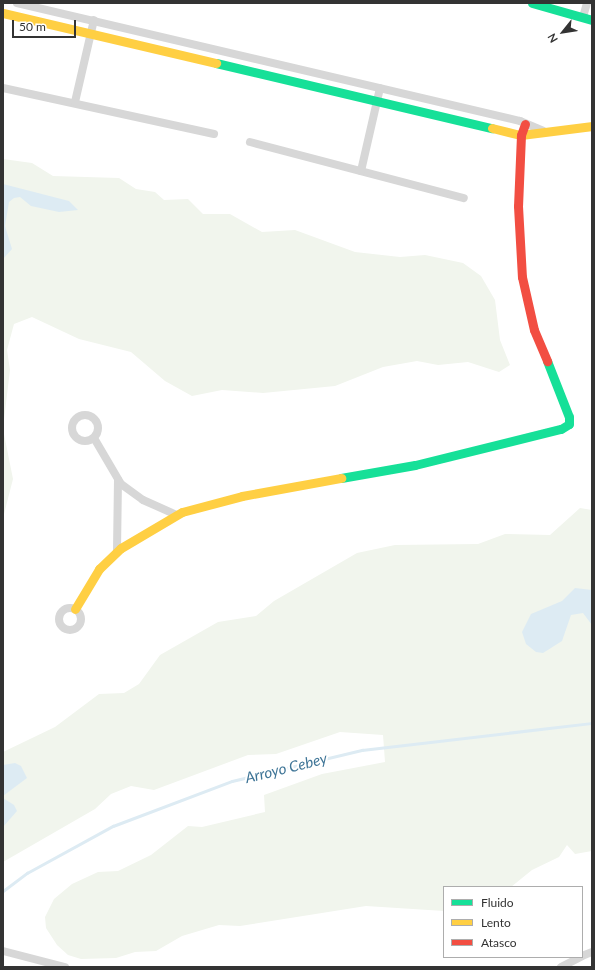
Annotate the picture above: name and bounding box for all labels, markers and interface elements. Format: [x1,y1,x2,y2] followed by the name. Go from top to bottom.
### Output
[14,12,78,38] scale bar
[543,12,583,52] north arrow
[19,19,46,34] text: 50 m
[544,31,560,45] text: N
[243,749,329,787] water label: Arroyo Cebey
[443,886,583,958] legend
[481,895,514,910] text: Fluido
[481,915,511,930] text: Lento
[481,935,517,950] text: Atasco

